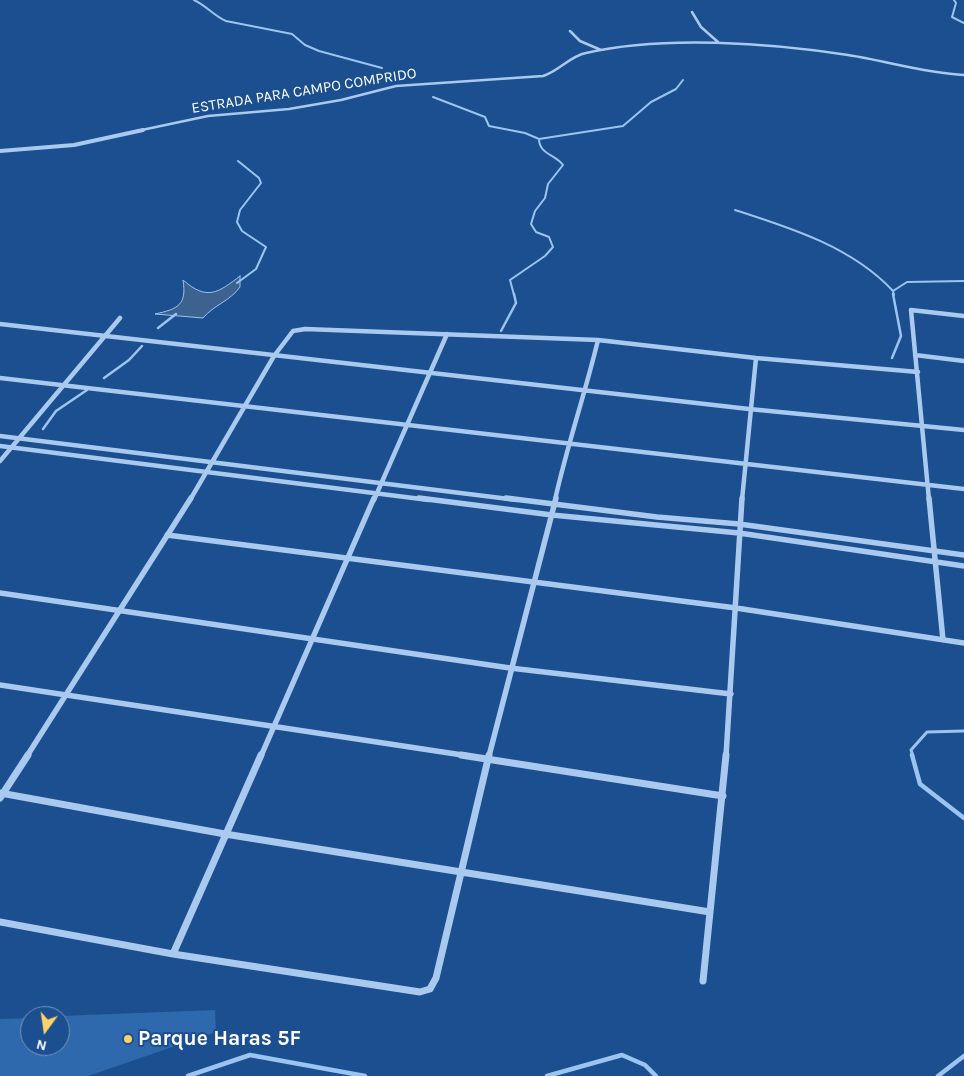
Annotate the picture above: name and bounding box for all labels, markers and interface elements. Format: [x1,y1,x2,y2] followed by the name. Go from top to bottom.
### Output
[190,64,418,118] street label: ESTRADA PARA CAMPO COMPRIDO
[20,1006,70,1056] north arrow
[138,1026,301,1052] place label: Parque Haras 5F
[122,1033,134,1045] marker: Parque Haras 5F
[35,1036,48,1055] text: N

